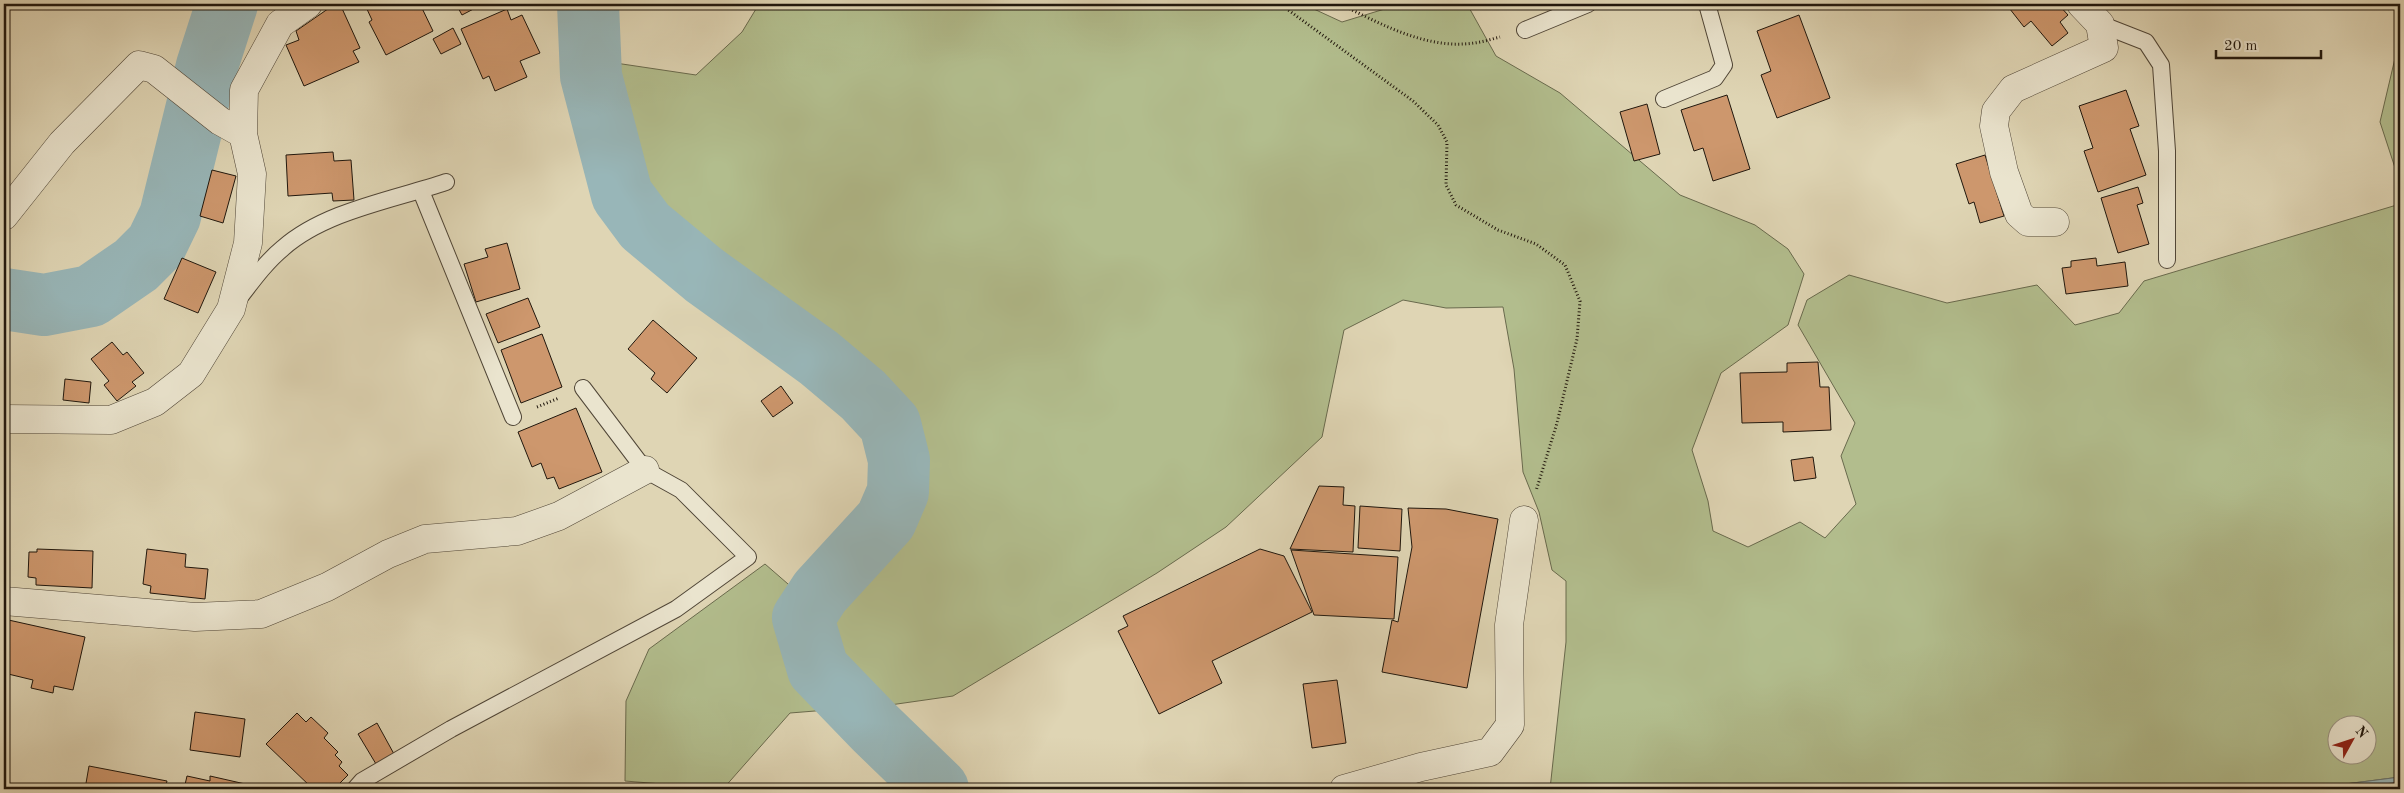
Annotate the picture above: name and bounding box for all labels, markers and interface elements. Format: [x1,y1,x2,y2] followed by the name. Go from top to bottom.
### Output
[2216,28,2322,60] scale bar
[2224,39,2258,54] text: 20 m
[2326,716,2376,766] north arrow
[2352,724,2370,741] text: N

